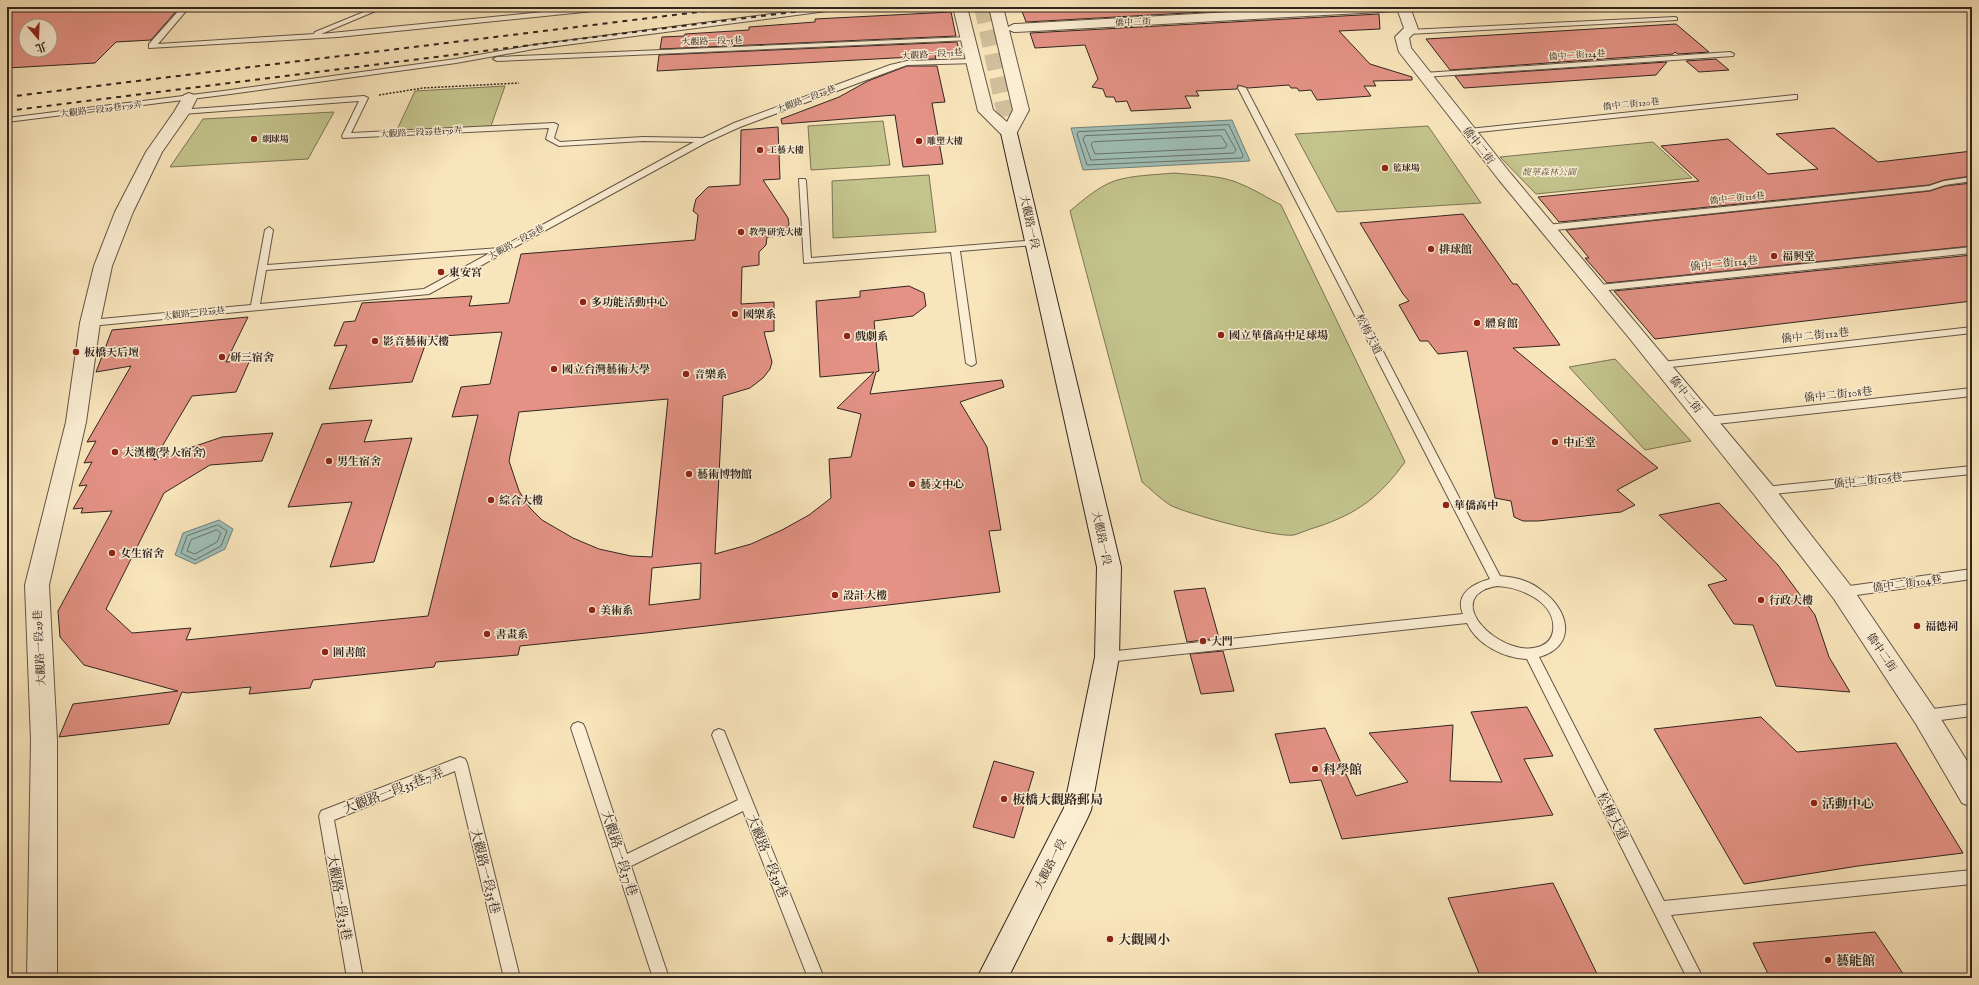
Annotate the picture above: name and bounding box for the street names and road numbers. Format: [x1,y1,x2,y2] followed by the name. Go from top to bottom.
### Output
[1115,16,1151,29] street label: 僑中三街
[681,35,743,48] street label: 大觀路一段75巷
[901,47,963,62] street label: 大觀路一段71巷
[1548,48,1606,63] street label: 僑中二街124巷
[775,83,837,116] street label: 大觀路一段29巷
[1602,96,1660,113] street label: 僑中二街120巷
[59,99,143,120] street label: 大觀路一段29巷179弄
[1459,124,1497,167] street label: 僑中二街
[379,125,463,140] street label: 大觀路一段29巷179弄
[1709,190,1765,207] street label: 僑中二街116巷
[1016,194,1042,251] street label: 大觀路一段
[486,223,546,262] street label: 大觀路一段29巷
[1689,253,1759,275] street label: 僑中二街114巷
[163,305,226,322] street label: 大觀路一段29巷
[1352,312,1384,357] street label: 松梅大道
[1780,325,1850,347] street label: 僑中二街112巷
[1666,373,1705,416] street label: 僑中二街
[1803,384,1873,406] street label: 僑中二街108巷
[1833,470,1903,492] street label: 僑中二街106巷
[1088,510,1114,567] street label: 大觀路一段
[1872,572,1943,596] street label: 僑中二街104巷
[31,610,49,686] street label: 大觀路一段29巷
[1863,630,1899,675] street label: 僑中二街
[341,764,446,818] street label: 大觀路一段35巷7弄
[1592,790,1631,844] street label: 松梅大道
[597,809,640,898] street label: 大觀路一段37巷
[742,812,791,901] street label: 大觀路一段39巷
[466,827,503,916] street label: 大觀路一段35巷
[1032,837,1070,892] street label: 大觀路一段
[323,853,355,942] street label: 大觀路一段33巷

